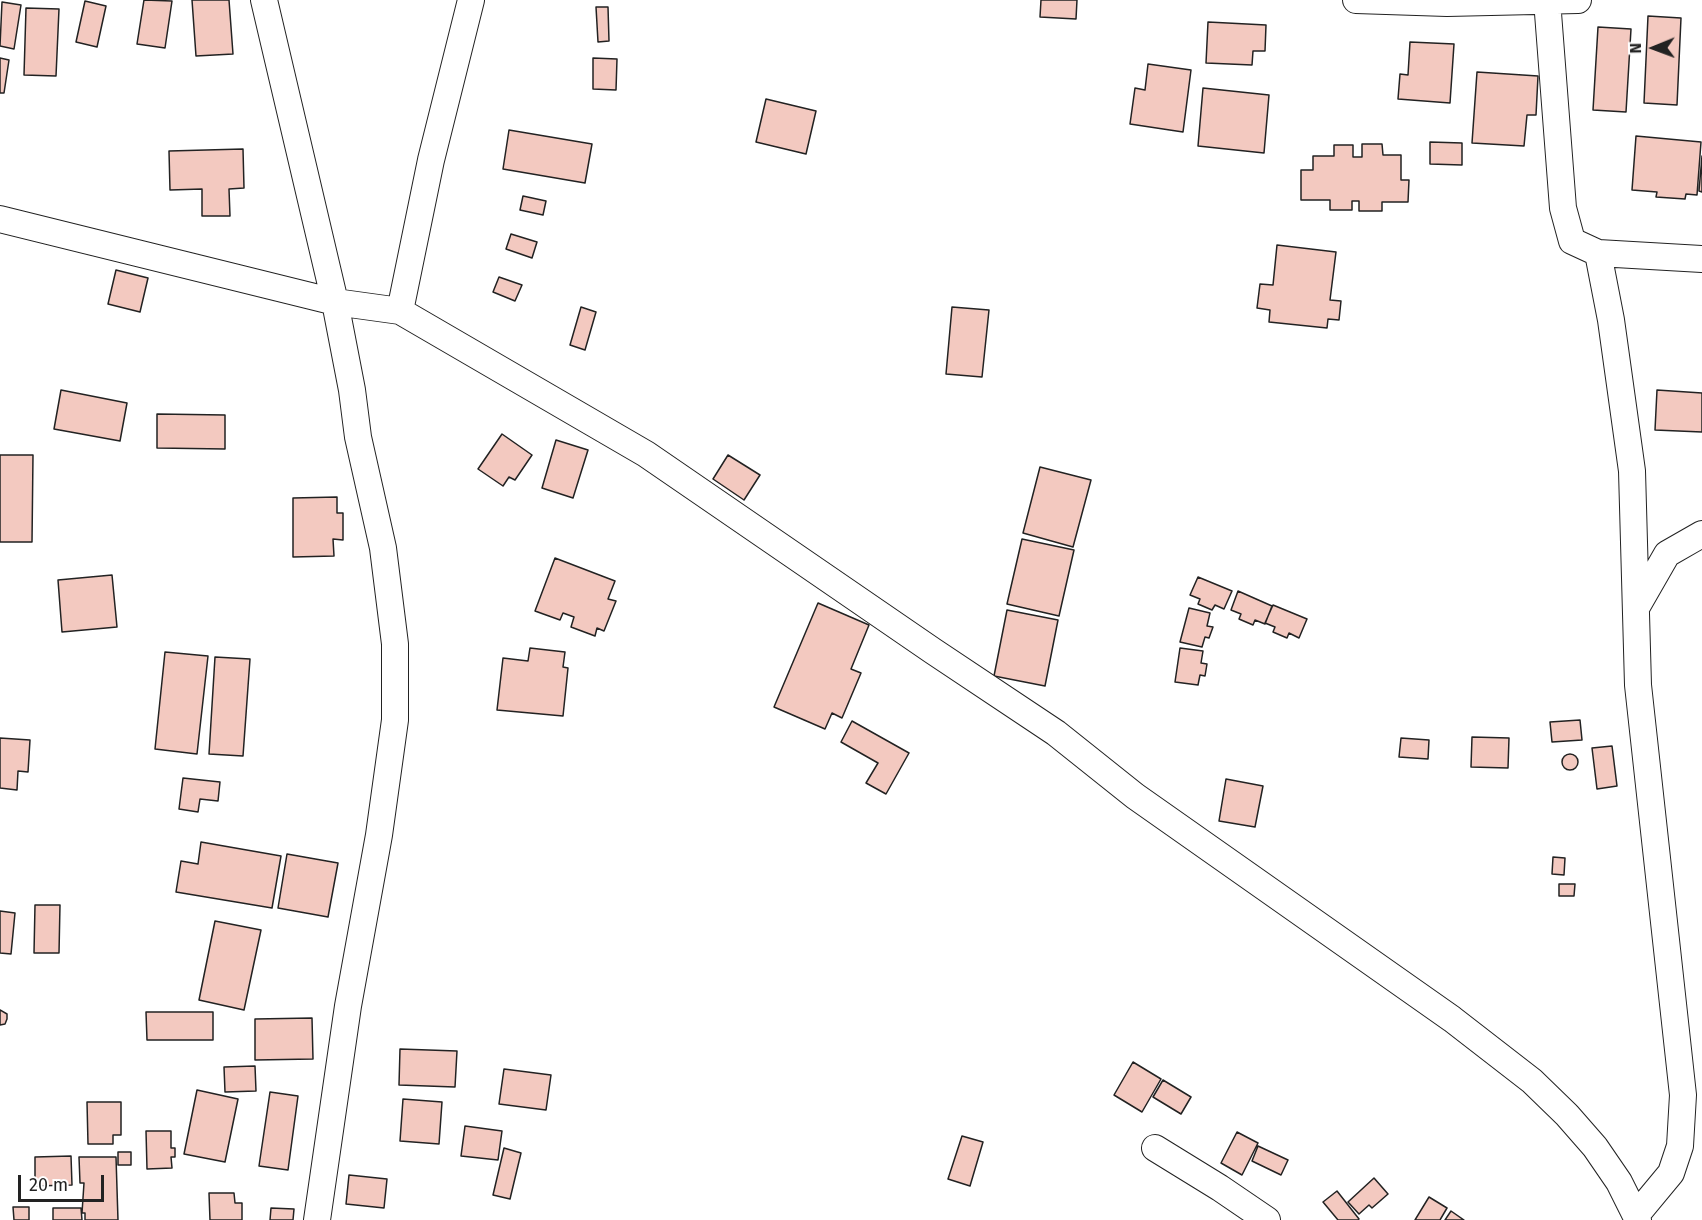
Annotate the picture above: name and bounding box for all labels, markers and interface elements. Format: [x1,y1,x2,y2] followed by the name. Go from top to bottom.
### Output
[1624,18,1684,78] north arrow
[1626,43,1645,54] text: N
[21,1163,106,1201] scale bar
[29,1174,68,1196] text: 20 m

